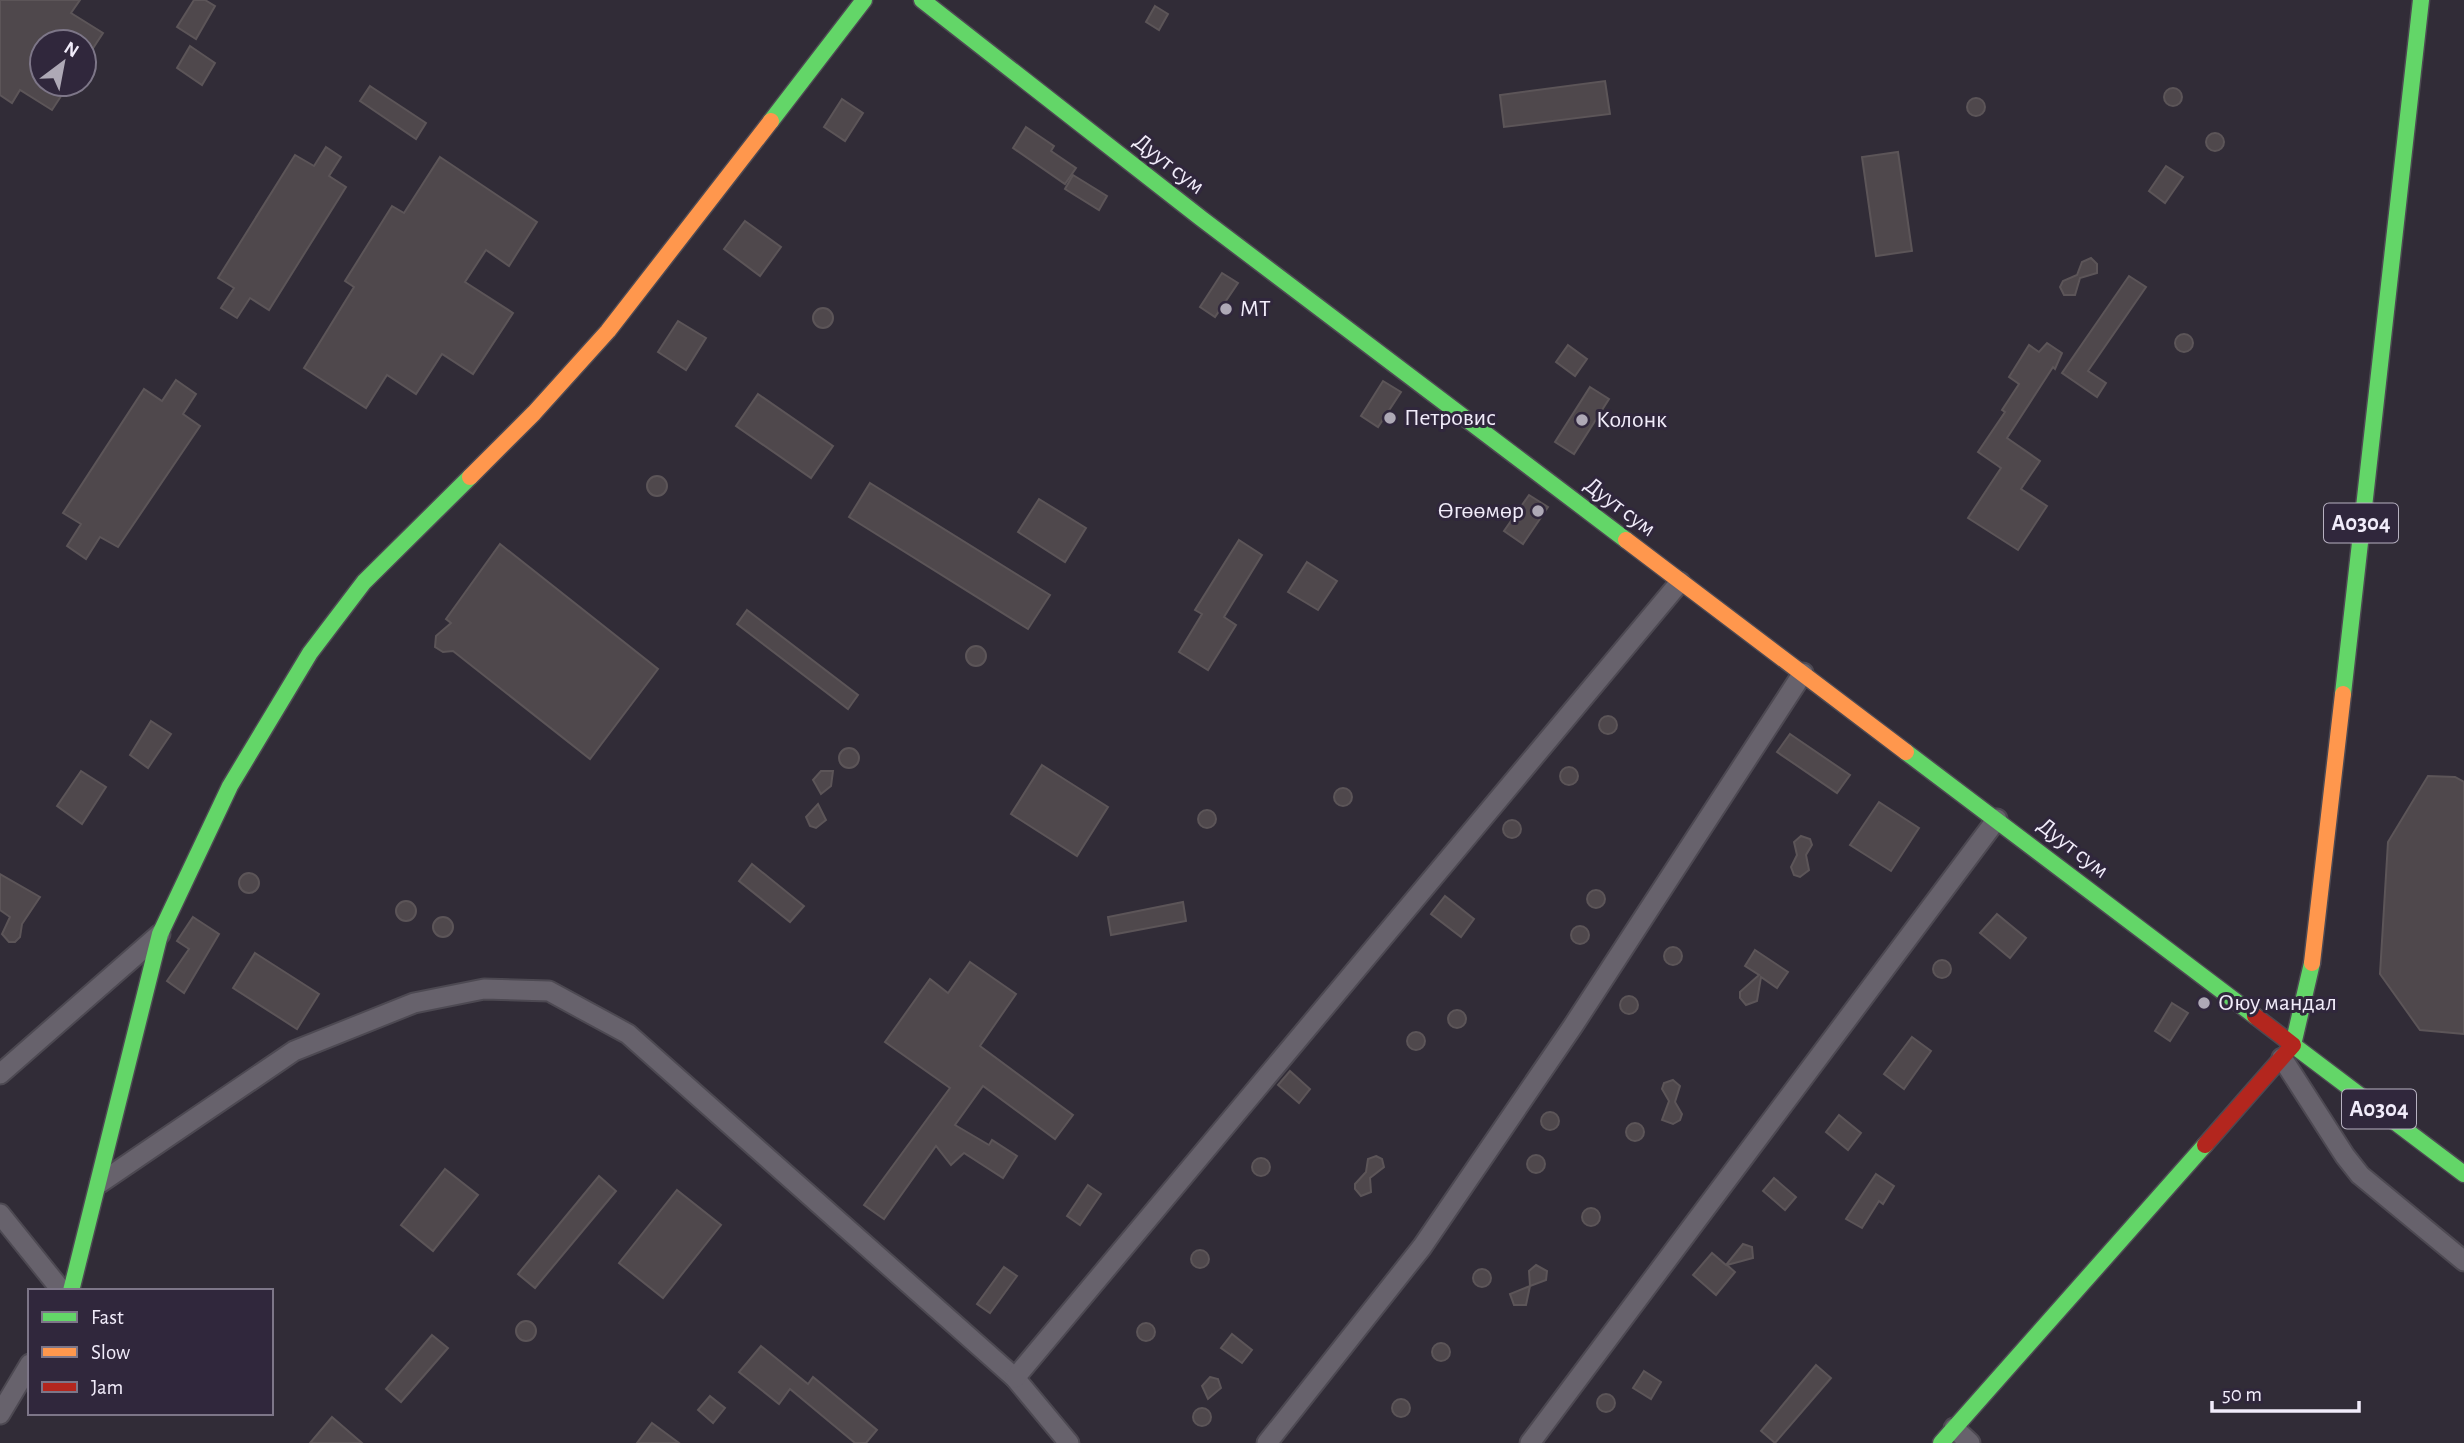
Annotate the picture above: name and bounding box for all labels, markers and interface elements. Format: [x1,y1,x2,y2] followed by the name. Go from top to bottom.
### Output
[28,28,98,98] north arrow
[61,38,82,61] text: N
[1129,129,1209,199] street label: Дуут сум
[1240,297,1271,321] place label: MT
[1218,301,1234,317] marker: MT
[1404,406,1496,430] place label: Петровиc
[1596,408,1667,432] place label: Колонк
[1382,410,1398,426] marker: Петровиc
[1574,412,1590,428] marker: Колонк
[1580,472,1660,542] street label: Дуут сум
[1437,499,1524,523] place label: Өгөөмөр
[1530,503,1546,519] marker: Өгөөмөр
[2324,503,2398,542] road number: A0304
[2033,813,2113,883] street label: Дуут сум
[2218,991,2337,1015] place label: Оюу мандал
[2196,995,2212,1011] marker: Оюу мандал
[2342,1090,2416,1128] road number: A0304
[28,1289,273,1415] legend
[91,1307,124,1328] text: Fast
[91,1342,130,1363] text: Slow
[2212,1370,2359,1414] scale bar
[91,1377,123,1398] text: Jam
[2222,1384,2262,1405] text: 50 m

